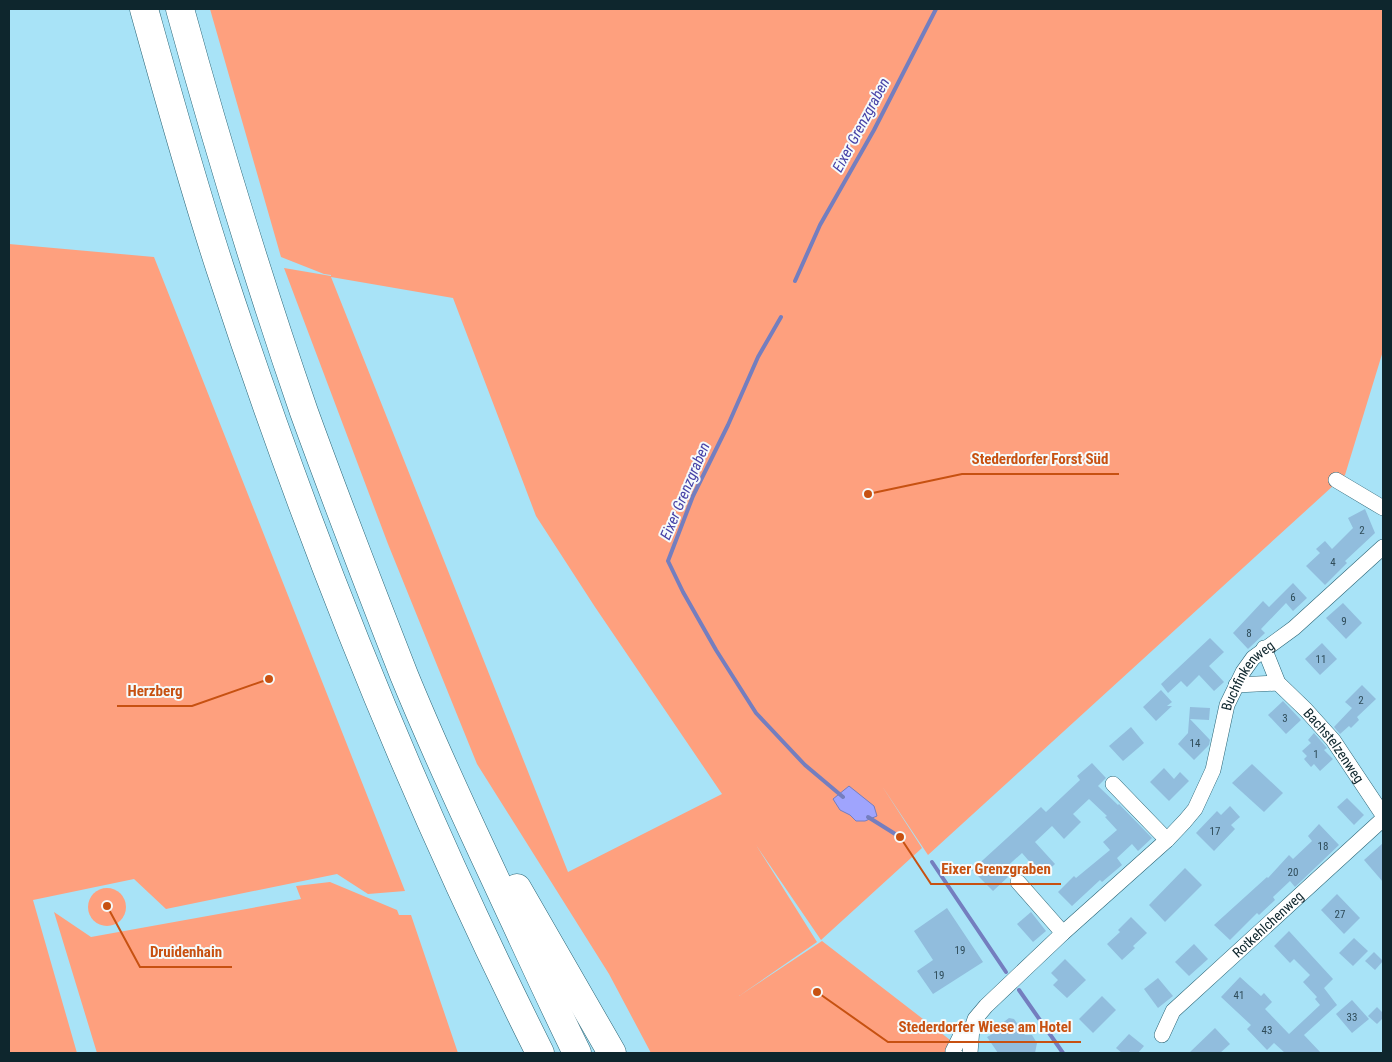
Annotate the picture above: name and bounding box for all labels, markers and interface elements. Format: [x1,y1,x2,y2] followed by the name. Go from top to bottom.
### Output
[829,75,893,175] water label: Eixer Grenzgraben
[656,440,714,542] water label: Eixer Grenzgraben
[962,444,1119,474] callout: Stederdorfer Forst Süd
[972,450,1108,468] text: Stederdorfer Forst Süd
[1359,524,1365,537] house number: 2
[1330,556,1336,569] house number: 4
[1290,591,1296,604] house number: 6
[1341,615,1347,628] house number: 9
[1246,627,1252,640] house number: 8
[1218,637,1277,712] street label: Buchfinkenweg
[1316,653,1326,666] house number: 11
[117,676,192,706] callout: Herzberg
[127,682,183,700] text: Herzberg
[1358,694,1364,707] house number: 2
[1300,705,1367,786] street label: Bachstelzenweg
[1282,712,1288,725] house number: 3
[1190,737,1201,750] house number: 14
[1313,748,1319,761] house number: 1
[1210,825,1220,838] house number: 17
[1318,840,1328,853] house number: 18
[931,854,1061,884] callout: Eixer Grenzgraben
[941,860,1051,878] text: Eixer Grenzgraben
[1288,866,1298,879] house number: 20
[1229,888,1307,961] street label: Rotkehlchenweg
[1335,908,1345,921] house number: 27
[140,937,232,967] callout: Druidenhain
[150,943,222,961] text: Druidenhain
[955,944,965,957] house number: 19
[934,969,944,982] house number: 19
[1234,989,1244,1002] house number: 41
[1347,1011,1357,1024] house number: 33
[888,1012,1081,1042] callout: Stederdorfer Wiese am Hotel
[898,1018,1072,1036] text: Stederdorfer Wiese am Hotel
[1262,1024,1272,1037] house number: 43

